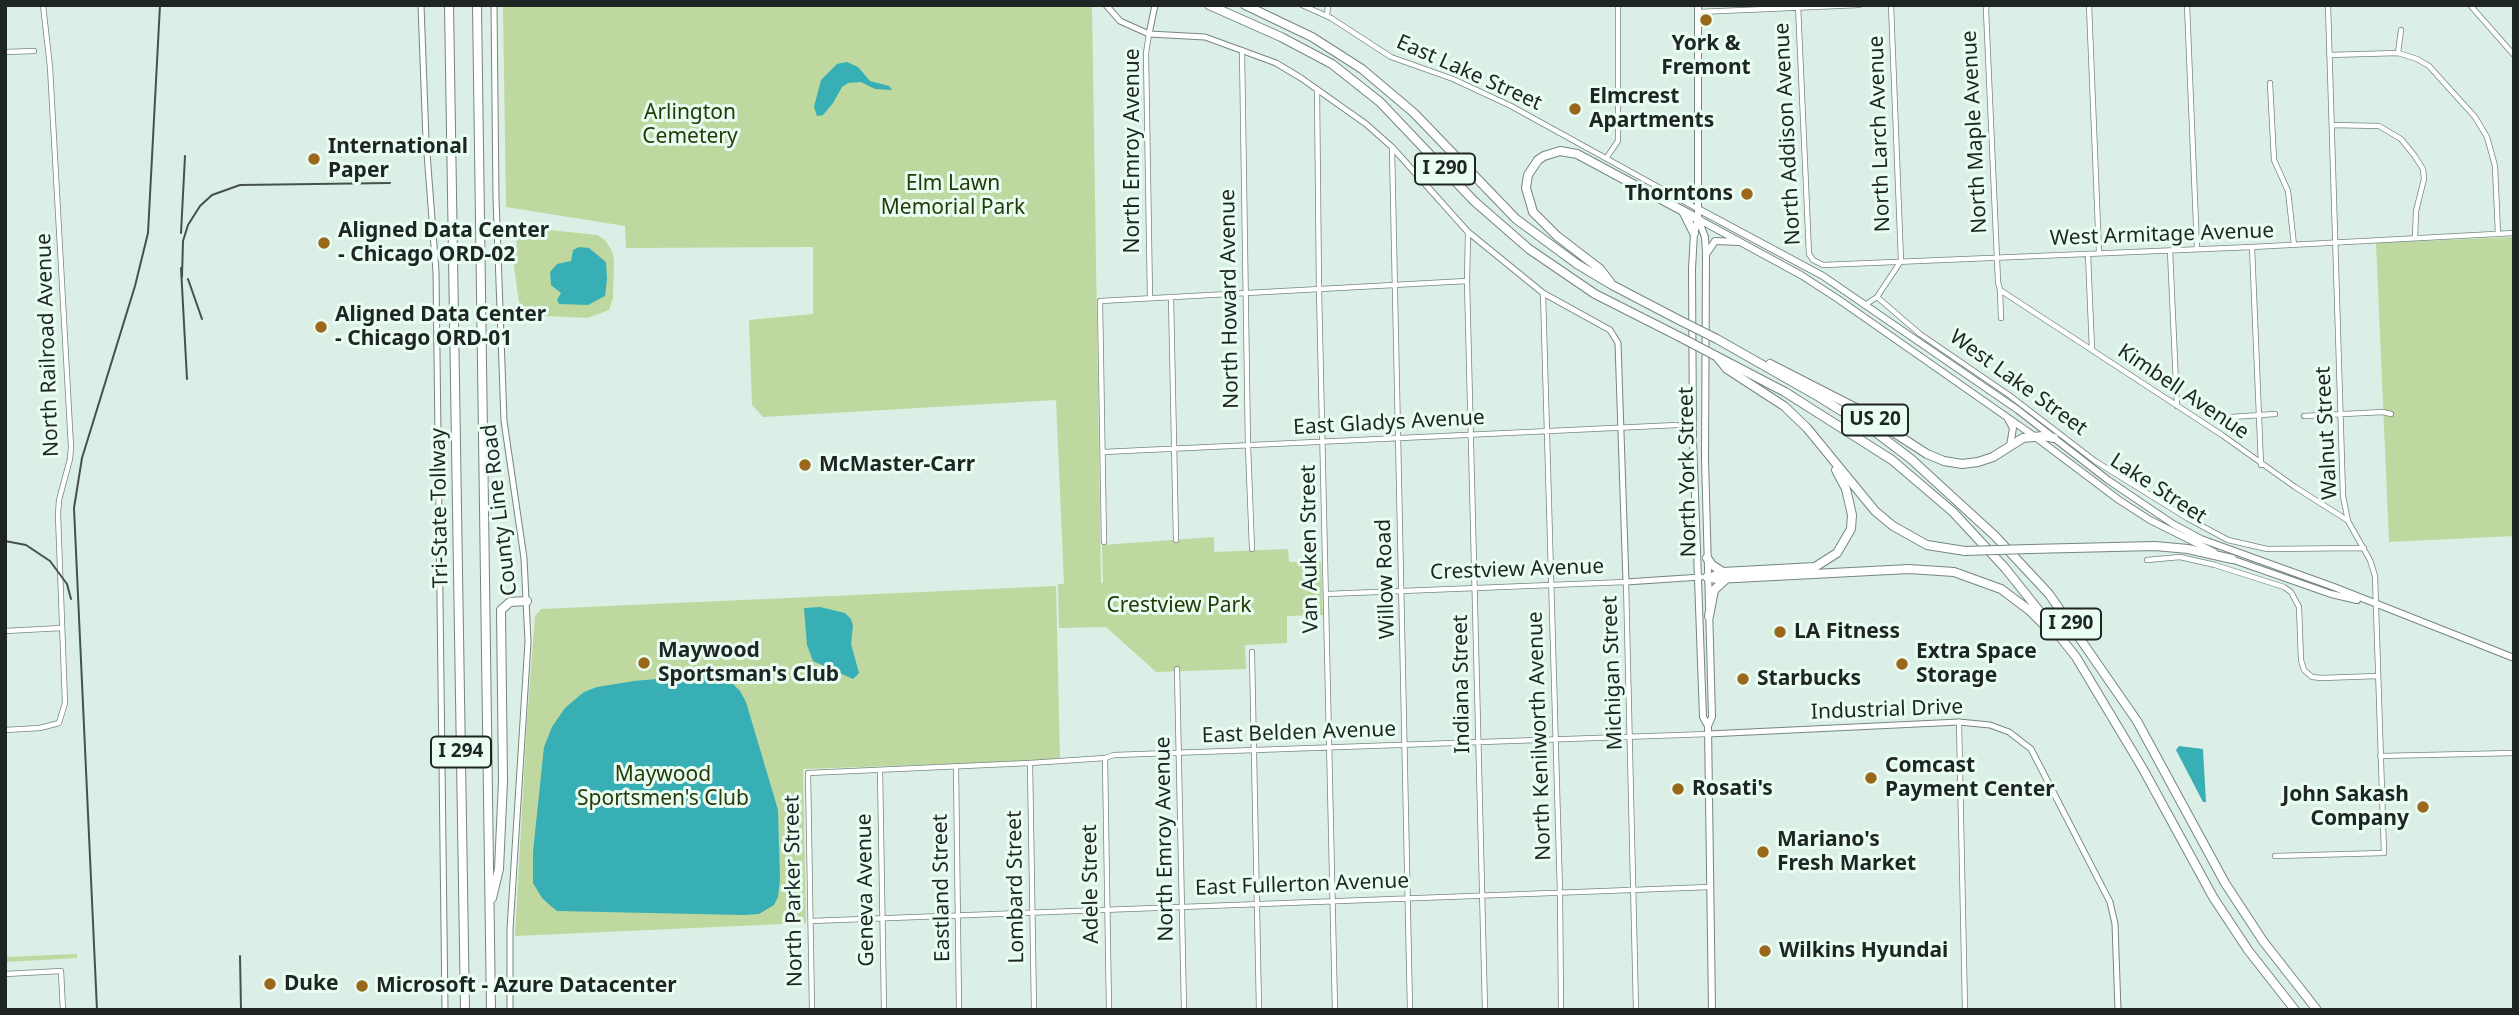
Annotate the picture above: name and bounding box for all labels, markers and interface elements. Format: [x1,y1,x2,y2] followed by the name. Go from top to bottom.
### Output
[1698,12,1714,28] marker: York & Fremont
[1770,22,1806,246] street label: North Addison Avenue
[1392,30,1546,116] street label: East Lake Street
[1957,30,1993,234] street label: North Maple Avenue
[1661,31,1751,81] place label: York & Fremont
[1864,35,1896,233] street label: North Larch Avenue
[1120,48,1146,254] street label: North Emroy Avenue
[1589,84,1714,134] place label: Elmcrest Apartments
[642,100,738,150] park label: Arlington Cemetery
[1567,101,1583,117] marker: Elmcrest Apartments
[328,134,468,184] place label: International Paper
[306,151,322,167] marker: International Paper
[1415,154,1475,184] road number: I 290
[881,171,1025,221] park label: Elm Lawn Memorial Park
[1625,181,1733,207] place label: Thorntons
[1739,186,1755,202] marker: Thorntons
[1215,189,1245,409] street label: North Howard Avenue
[338,218,549,268] place label: Aligned Data Center - Chicago ORD-02
[2049,218,2275,252] street label: West Armitage Avenue
[32,233,64,457] street label: North Railroad Avenue
[316,235,332,251] marker: Aligned Data Center - Chicago ORD-02
[335,302,546,352] place label: Aligned Data Center - Chicago ORD-01
[313,319,329,335] marker: Aligned Data Center - Chicago ORD-01
[1944,325,2092,441] street label: West Lake Street
[2113,339,2253,445] street label: Kimbell Avenue
[2311,365,2343,501] street label: Walnut Street
[1674,386,1702,558] street label: North York Street
[1842,404,1908,436] road number: US 20
[1293,405,1485,441] street label: East Gladys Avenue
[477,423,523,597] street label: County Line Road
[426,428,454,588] street label: Tri-State Tollway
[2105,448,2211,530] street label: Lake Street
[819,452,975,478] place label: McMaster-Carr
[797,457,813,473] marker: McMaster-Carr
[1296,464,1324,634] street label: Van Auken Street
[1371,518,1401,640] street label: Willow Road
[1430,554,1604,586] street label: Crestview Avenue
[1107,593,1251,619] park label: Crestview Park
[1598,595,1628,751] street label: Michigan Street
[2041,608,2101,639] road number: I 290
[1523,611,1557,861] street label: North Kenilworth Avenue
[1448,614,1476,754] street label: Indiana Street
[1794,619,1900,645] place label: LA Fitness
[1772,624,1788,640] marker: LA Fitness
[658,638,839,688] place label: Maywood Sportsman's Club
[1916,639,2037,689] place label: Extra Space Storage
[636,655,652,671] marker: Maywood Sportsman's Club
[1894,656,1910,672] marker: Extra Space Storage
[1757,666,1861,692] place label: Starbucks
[1735,671,1751,687] marker: Starbucks
[1810,695,1964,725] street label: Industrial Drive
[1201,717,1397,749] street label: East Belden Avenue
[431,736,491,768] road number: I 294
[1151,736,1179,942] street label: North Emroy Avenue
[1885,753,2055,803] place label: Comcast Payment Center
[577,762,749,812] park label: Maywood Sportsmen's Club
[1863,770,1879,786] marker: Comcast Payment Center
[1692,776,1773,802] place label: Rosati's
[1670,781,1686,797] marker: Rosati's
[2282,782,2409,832] place label: John Sakash Company
[780,795,808,987] street label: North Parker Street
[2415,799,2431,815] marker: John Sakash Company
[1002,810,1030,964] street label: Lombard Street
[852,813,880,967] street label: Geneva Avenue
[928,814,956,962] street label: Eastland Street
[1077,824,1105,944] street label: Adele Street
[1777,827,1916,877] place label: Mariano's Fresh Market
[1755,844,1771,860] marker: Mariano's Fresh Market
[1195,869,1409,901] street label: East Fullerton Avenue
[1779,938,1948,964] place label: Wilkins Hyundai
[1757,943,1773,959] marker: Wilkins Hyundai
[284,971,339,997] place label: Duke
[376,973,677,999] place label: Microsoft - Azure Datacenter
[262,976,278,992] marker: Duke
[354,978,370,994] marker: Microsoft - Azure Datacenter

